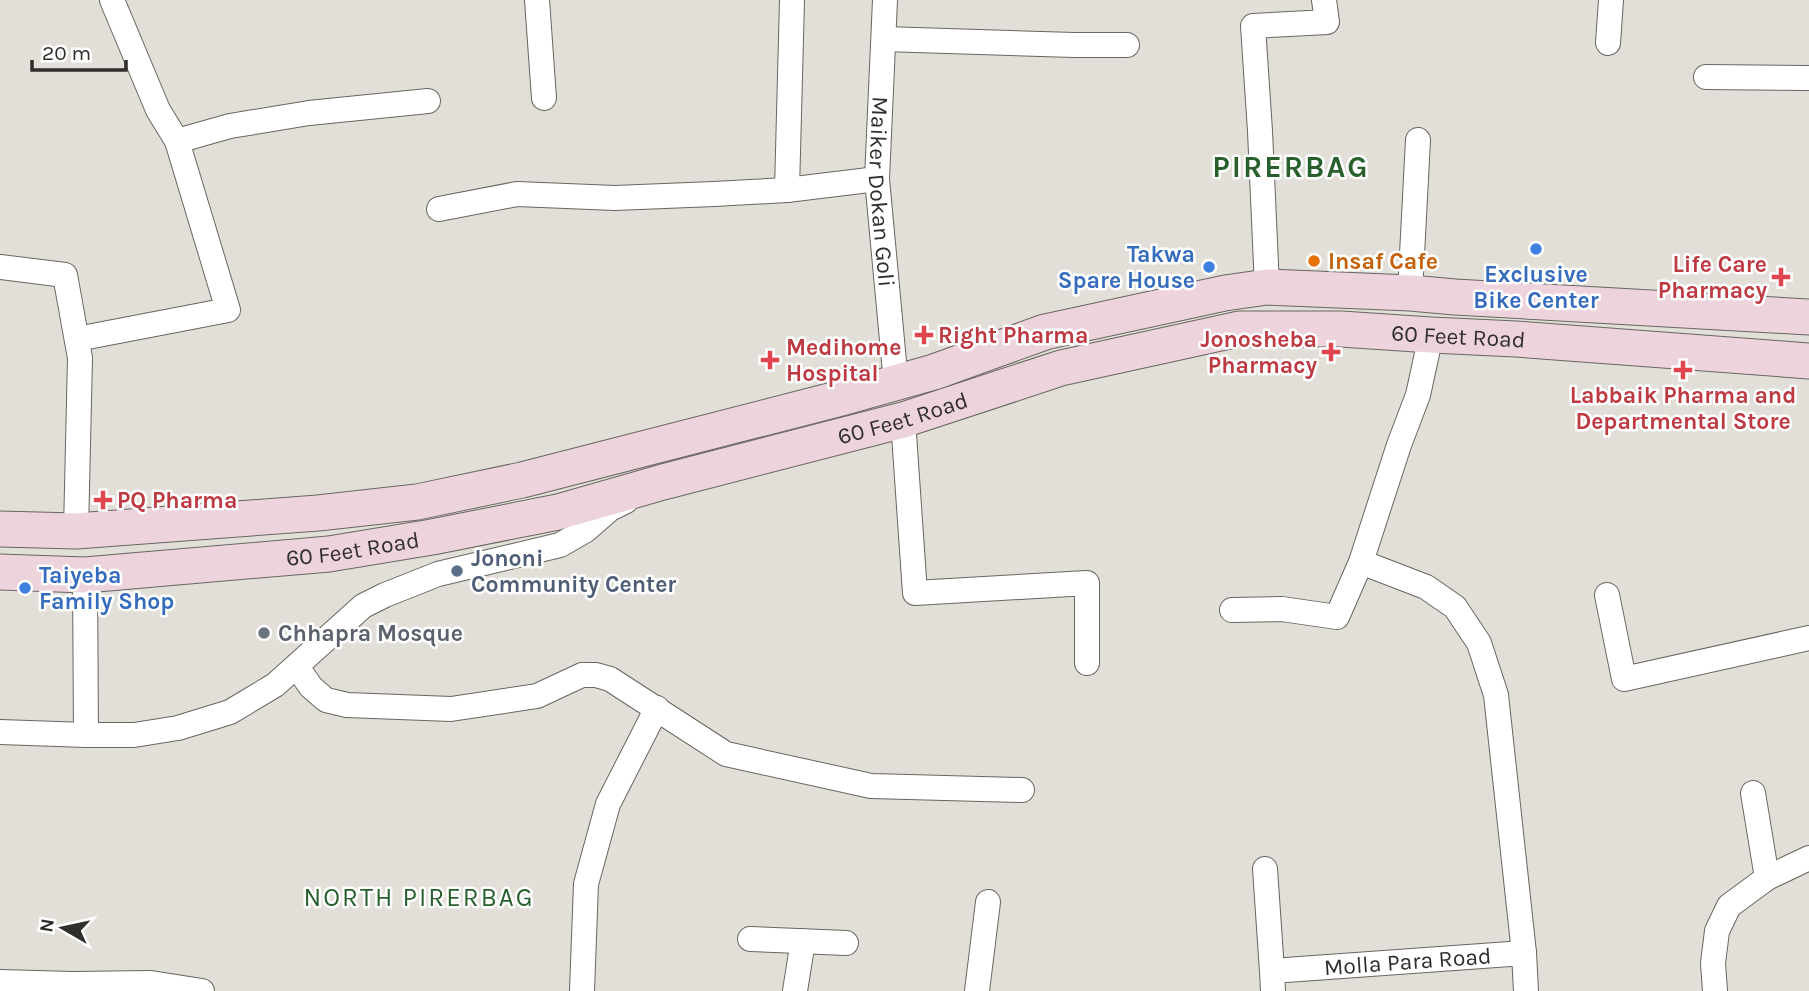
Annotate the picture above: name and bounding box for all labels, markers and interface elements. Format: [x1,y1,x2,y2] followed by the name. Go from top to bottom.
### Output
[32,28,126,72] scale bar
[42,41,91,65] text: 20 m
[863,96,900,288] street label: Maiker Dokan Goli
[1212,149,1370,185] district label: PIRERBAG
[1058,241,1195,294] place label: Takwa Spare House
[1528,241,1544,257] marker: Exclusive Bike Center
[1328,248,1438,275] place label: Insaf Cafe
[1658,251,1767,304] place label: Life Care Pharmacy
[1306,253,1322,269] marker: Insaf Cafe
[1201,259,1217,275] marker: Takwa Spare House
[1473,261,1599,314] place label: Exclusive Bike Center
[1773,269,1789,285] marker: Life Care Pharmacy
[1390,319,1526,354] street label: 60 Feet Road
[938,322,1088,349] place label: Right Pharma
[1200,326,1317,379] place label: Jonosheba Pharmacy
[916,327,932,343] marker: Right Pharma
[786,334,901,387] place label: Medihome Hospital
[1323,344,1339,360] marker: Jonosheba Pharmacy
[760,350,780,370] marker: Medihome Hospital
[1675,362,1691,378] marker: Labbaik Pharma and Departmental Store
[1570,382,1796,435] place label: Labbaik Pharma and Departmental Store
[835,387,971,450] street label: 60 Feet Road
[117,487,237,514] place label: PQ Pharma
[95,492,111,508] marker: PQ Pharma
[285,526,421,572] street label: 60 Feet Road
[471,545,676,598] place label: Jononi Community Center
[39,562,174,615] place label: Taiyeba Family Shop
[449,563,465,579] marker: Jononi Community Center
[17,580,33,596] marker: Taiyeba Family Shop
[278,620,463,647] place label: Chhapra Mosque
[256,625,272,641] marker: Chhapra Mosque
[303,882,535,913] district label: NORTH PIRERBAG
[28,893,98,963] north arrow
[35,917,59,934] text: N
[1323,942,1492,981] street label: Molla Para Road

